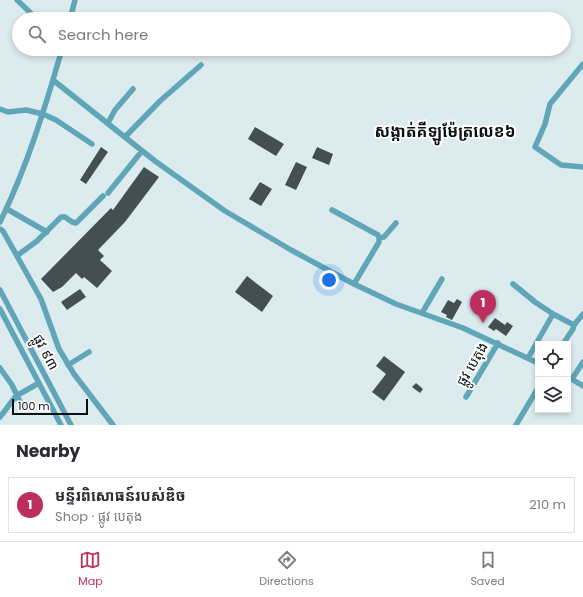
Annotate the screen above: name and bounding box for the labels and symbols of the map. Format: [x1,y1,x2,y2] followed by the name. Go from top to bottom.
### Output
[374,120,516,146] district label: សង្កាត់គីឡូម៉ែត្រលេខ៦
[319,270,339,290] your location
[470,290,496,323] pin: 1
[26,330,64,375] street label: ផ្លូវ ៩៣
[451,338,494,391] street label: ផ្លូវ បេតុង
[12,397,88,416] scale bar

